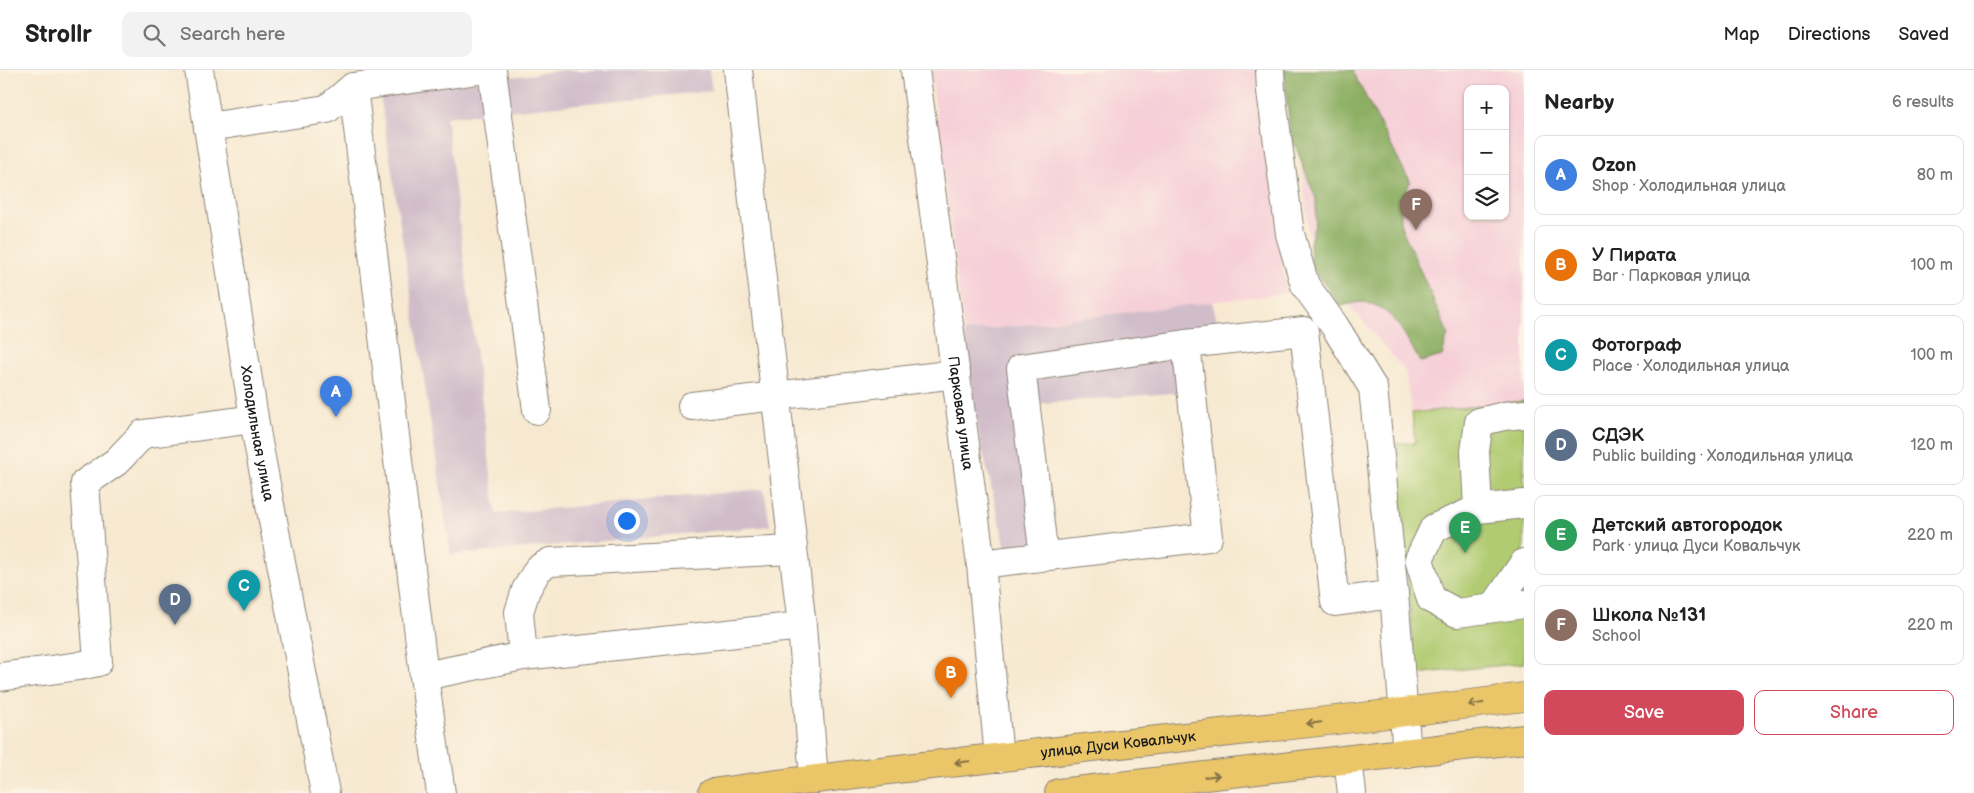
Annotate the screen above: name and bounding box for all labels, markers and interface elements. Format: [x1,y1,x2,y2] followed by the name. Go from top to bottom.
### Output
[122,12,472,57] search box
[25,20,92,49] text: Strollr
[140,21,168,49] icon: search
[180,23,285,46] text: Search here
[1724,24,1760,45] text: Map
[1788,24,1870,45] text: Directions
[1898,24,1949,45] text: Saved
[1464,85,1509,220] map controls
[1464,85,1509,130] button: +
[1544,90,1614,115] text: Nearby
[1892,93,1954,112] text: 6 results
[1464,130,1509,175] button: −
[1592,154,1636,177] text: Ozon
[1556,166,1566,185] text: A
[1917,166,1953,185] text: 80 m
[1464,175,1509,220] button: layers
[1592,177,1786,196] text: Shop · Холодильная улица
[1400,189,1432,230] pin: F
[1592,244,1676,267] text: У Пирата
[1555,256,1567,275] text: B
[1910,256,1953,275] text: 100 m
[1592,267,1751,286] text: Bar · Парковая улица
[1592,334,1682,357] text: Фотограф
[1555,346,1567,365] text: C
[1910,346,1953,365] text: 100 m
[943,355,977,471] street label: Парковая улица
[1592,357,1790,376] text: Place · Холодильная улица
[236,364,278,503] street label: Холодильная улица
[320,376,352,417] pin: A
[1592,424,1644,447] text: СДЭК
[1555,436,1567,455] text: D
[1910,436,1953,455] text: 120 m
[1592,447,1853,466] text: Public building · Холодильная улица
[614,508,640,534] your location
[1449,512,1481,553] pin: E
[1592,514,1782,537] text: Детский автогородок
[1556,526,1566,545] text: E
[1907,526,1953,545] text: 220 m
[1592,537,1801,556] text: Park · улица Дуси Ковальчук
[228,570,260,611] pin: C
[159,584,191,625] pin: D
[1592,604,1706,627] text: Школа №131
[1556,616,1566,635] text: F
[1907,616,1953,635] text: 220 m
[1592,627,1641,646] text: School
[935,657,967,698] pin: B
[1544,690,1744,735] button: Save
[1754,690,1954,735] button: Share
[1468,699,1484,709] one-way arrow
[1307,718,1323,728] one-way arrow
[1040,727,1197,763] street label: улица Дуси Ковальчук
[954,757,970,767] one-way arrow
[1204,771,1220,781] one-way arrow

